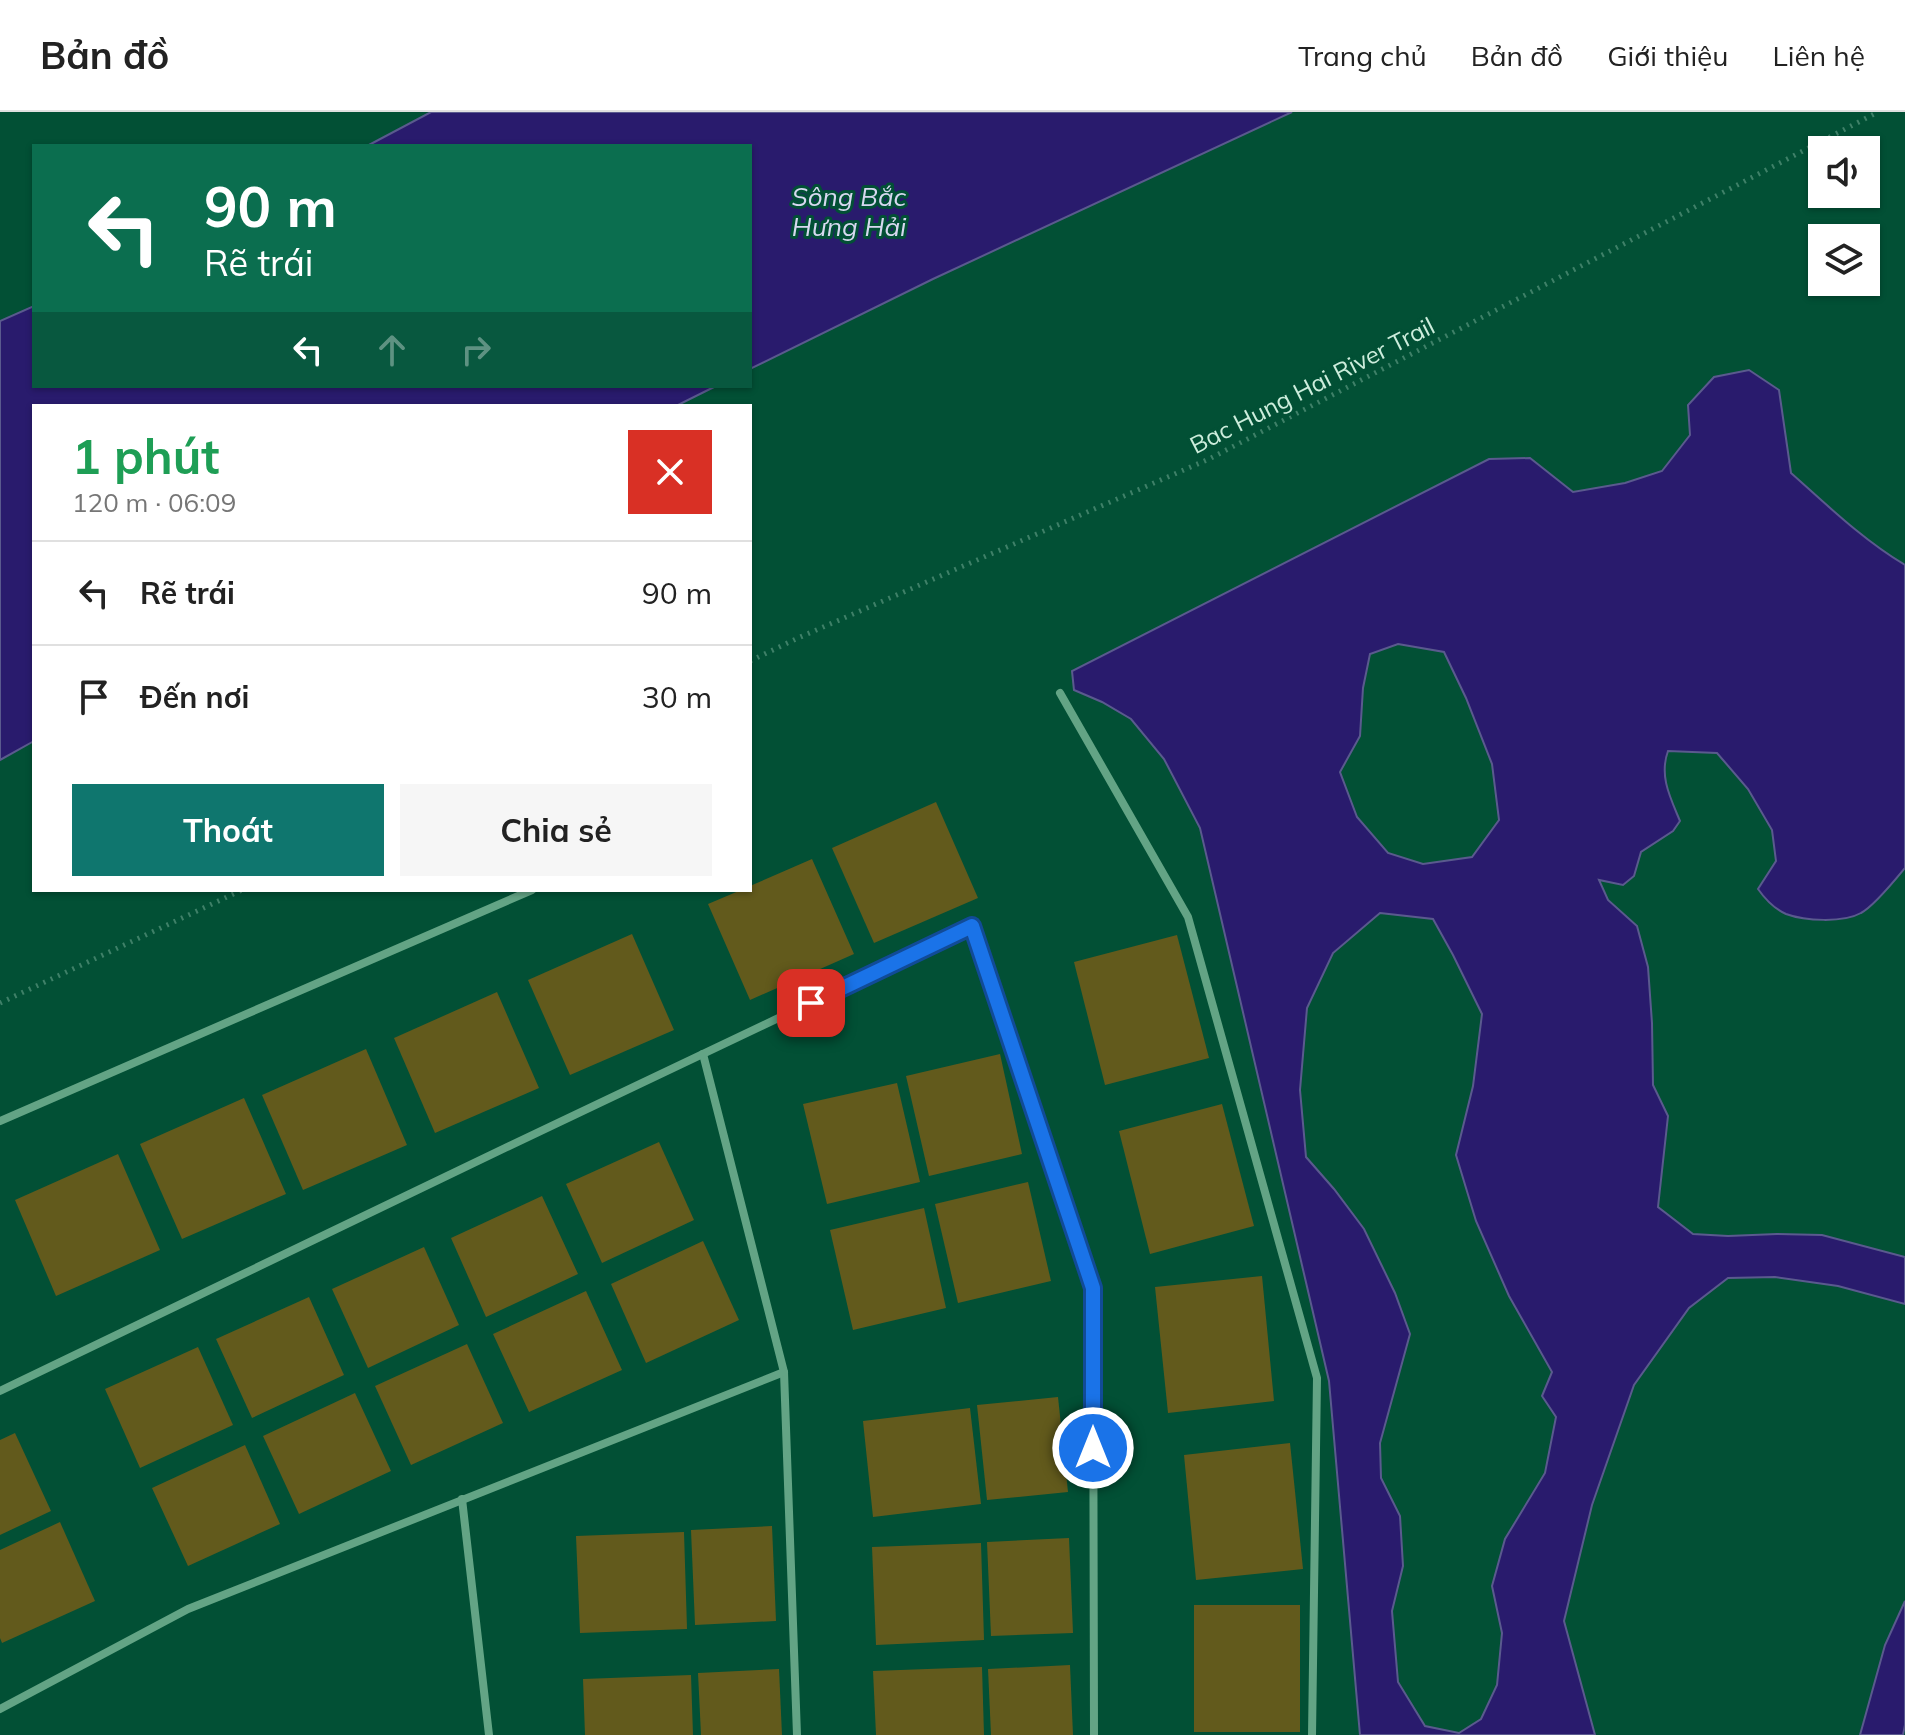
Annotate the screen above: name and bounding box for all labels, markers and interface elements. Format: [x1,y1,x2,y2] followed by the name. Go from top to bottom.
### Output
[40,31,169,79] text: Bản đồ
[1298,38,1427,73] text: Trang chủ
[1471,38,1563,73] text: Bản đồ
[1607,38,1728,73] text: Giới thiệu
[1772,38,1865,73] text: Liên hệ
[1808,136,1880,296] map controls
[1808,136,1880,208] button: sound
[204,171,337,241] text: 90 m
[72,176,176,280] icon: left
[792,180,907,243] water label: Sông Bắc Hưng Hải
[1808,224,1880,296] button: layers
[204,240,313,285] text: Rẽ trái
[1185,310,1439,460] street label: Bac Hung Hai River Trail
[286,328,330,372] icon: left
[370,328,414,372] icon: ahead
[454,328,498,372] icon: right
[72,426,219,486] text: 1 phút
[628,430,712,514] button: close
[72,486,236,519] text: 120 m · 06:09
[72,571,116,615] icon: left
[140,574,235,612] text: Rẽ trái
[642,574,712,612] text: 90 m
[72,675,116,719] icon: arrive
[140,678,249,716] text: Đến nơi
[642,678,712,716] text: 30 m
[72,784,384,876] button: Thoát
[400,784,712,876] button: Chia sẻ
[777,969,845,1037] pin
[789,981,833,1025] icon: arrive
[1051,1406,1135,1490] position arrow

